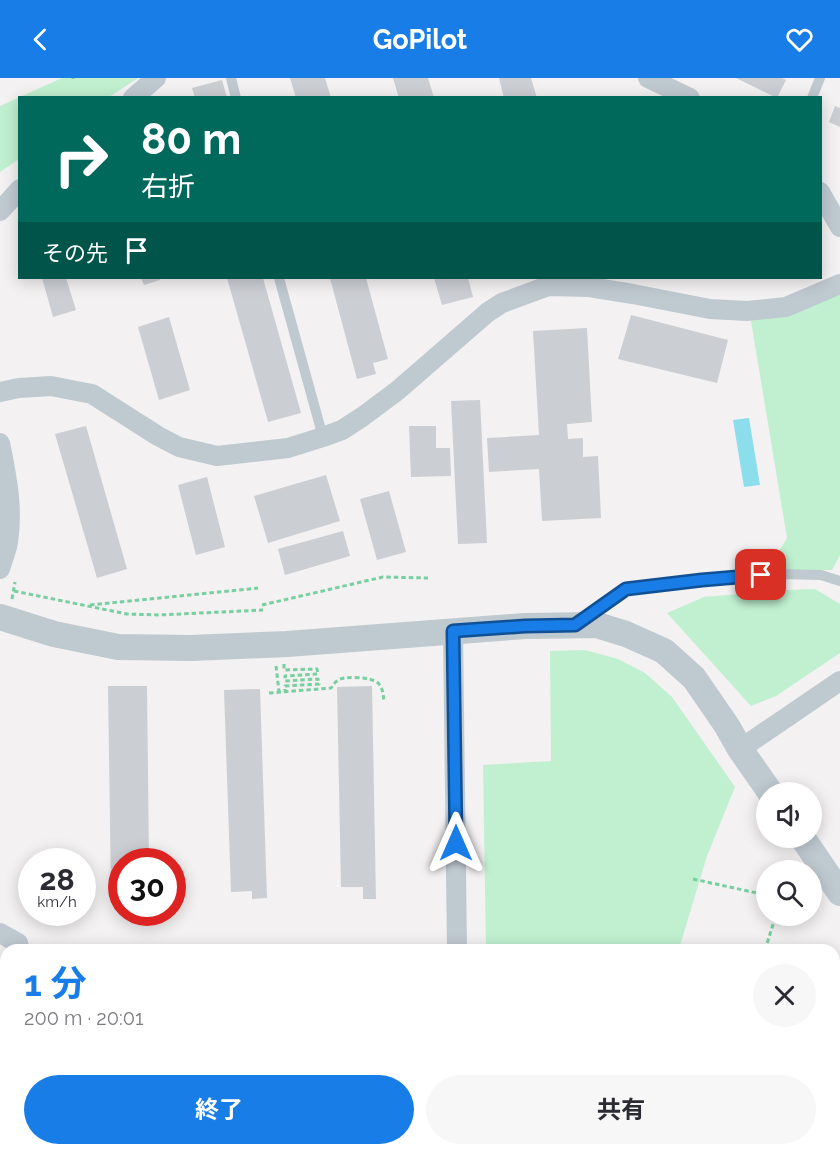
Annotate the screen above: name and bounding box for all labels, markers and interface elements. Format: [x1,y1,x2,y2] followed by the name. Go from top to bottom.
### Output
[24,23,57,56] icon: back
[783,23,816,56] icon: heart
[373,24,467,55] text: GoPilot
[141,115,241,164] text: 80 m
[42,120,120,198] icon: right
[141,171,195,202] text: 右折
[120,234,153,267] icon: arrive
[42,240,108,266] text: その先
[735,549,786,600] pin
[744,558,777,591] icon: arrive
[756,782,822,926] map controls
[756,782,822,848] button: sound
[424,811,488,875] position arrow
[108,848,186,926] speed limit sign: 30
[756,860,822,926] button: search
[39,862,75,897] text: 28
[37,893,77,911] text: km/h
[24,962,86,1004] text: 1 分
[753,964,816,1027] button: close
[24,1006,144,1030] text: 200 m · 20:01
[24,1075,414,1144] button: 終了
[426,1075,816,1144] button: 共有

